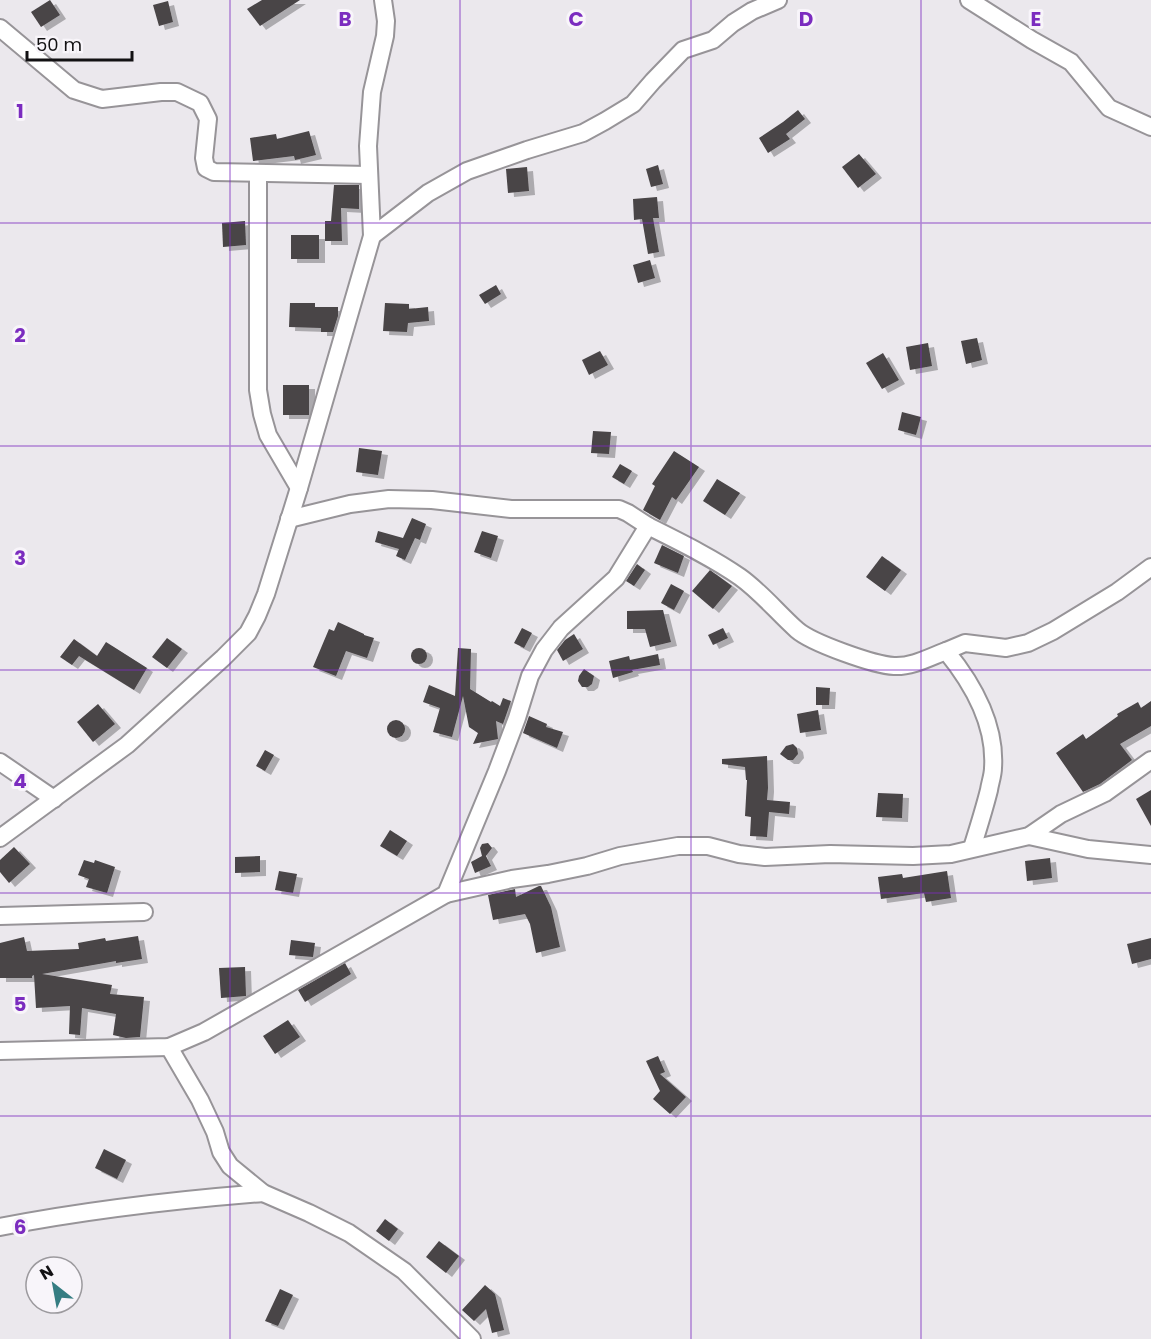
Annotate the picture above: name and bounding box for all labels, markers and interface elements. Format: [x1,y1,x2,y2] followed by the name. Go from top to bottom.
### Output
[338,5,352,33] text: B
[568,5,584,33] text: C
[799,5,813,33] text: D
[1031,5,1041,33] text: E
[27,24,132,62] scale bar
[36,32,82,57] text: 50 m
[16,97,24,125] text: 1
[14,321,26,349] text: 2
[14,544,26,572] text: 3
[13,767,27,795] text: 4
[14,990,27,1018] text: 5
[14,1213,26,1241] text: 6
[24,1255,84,1315] north arrow
[35,1260,58,1286] text: N

